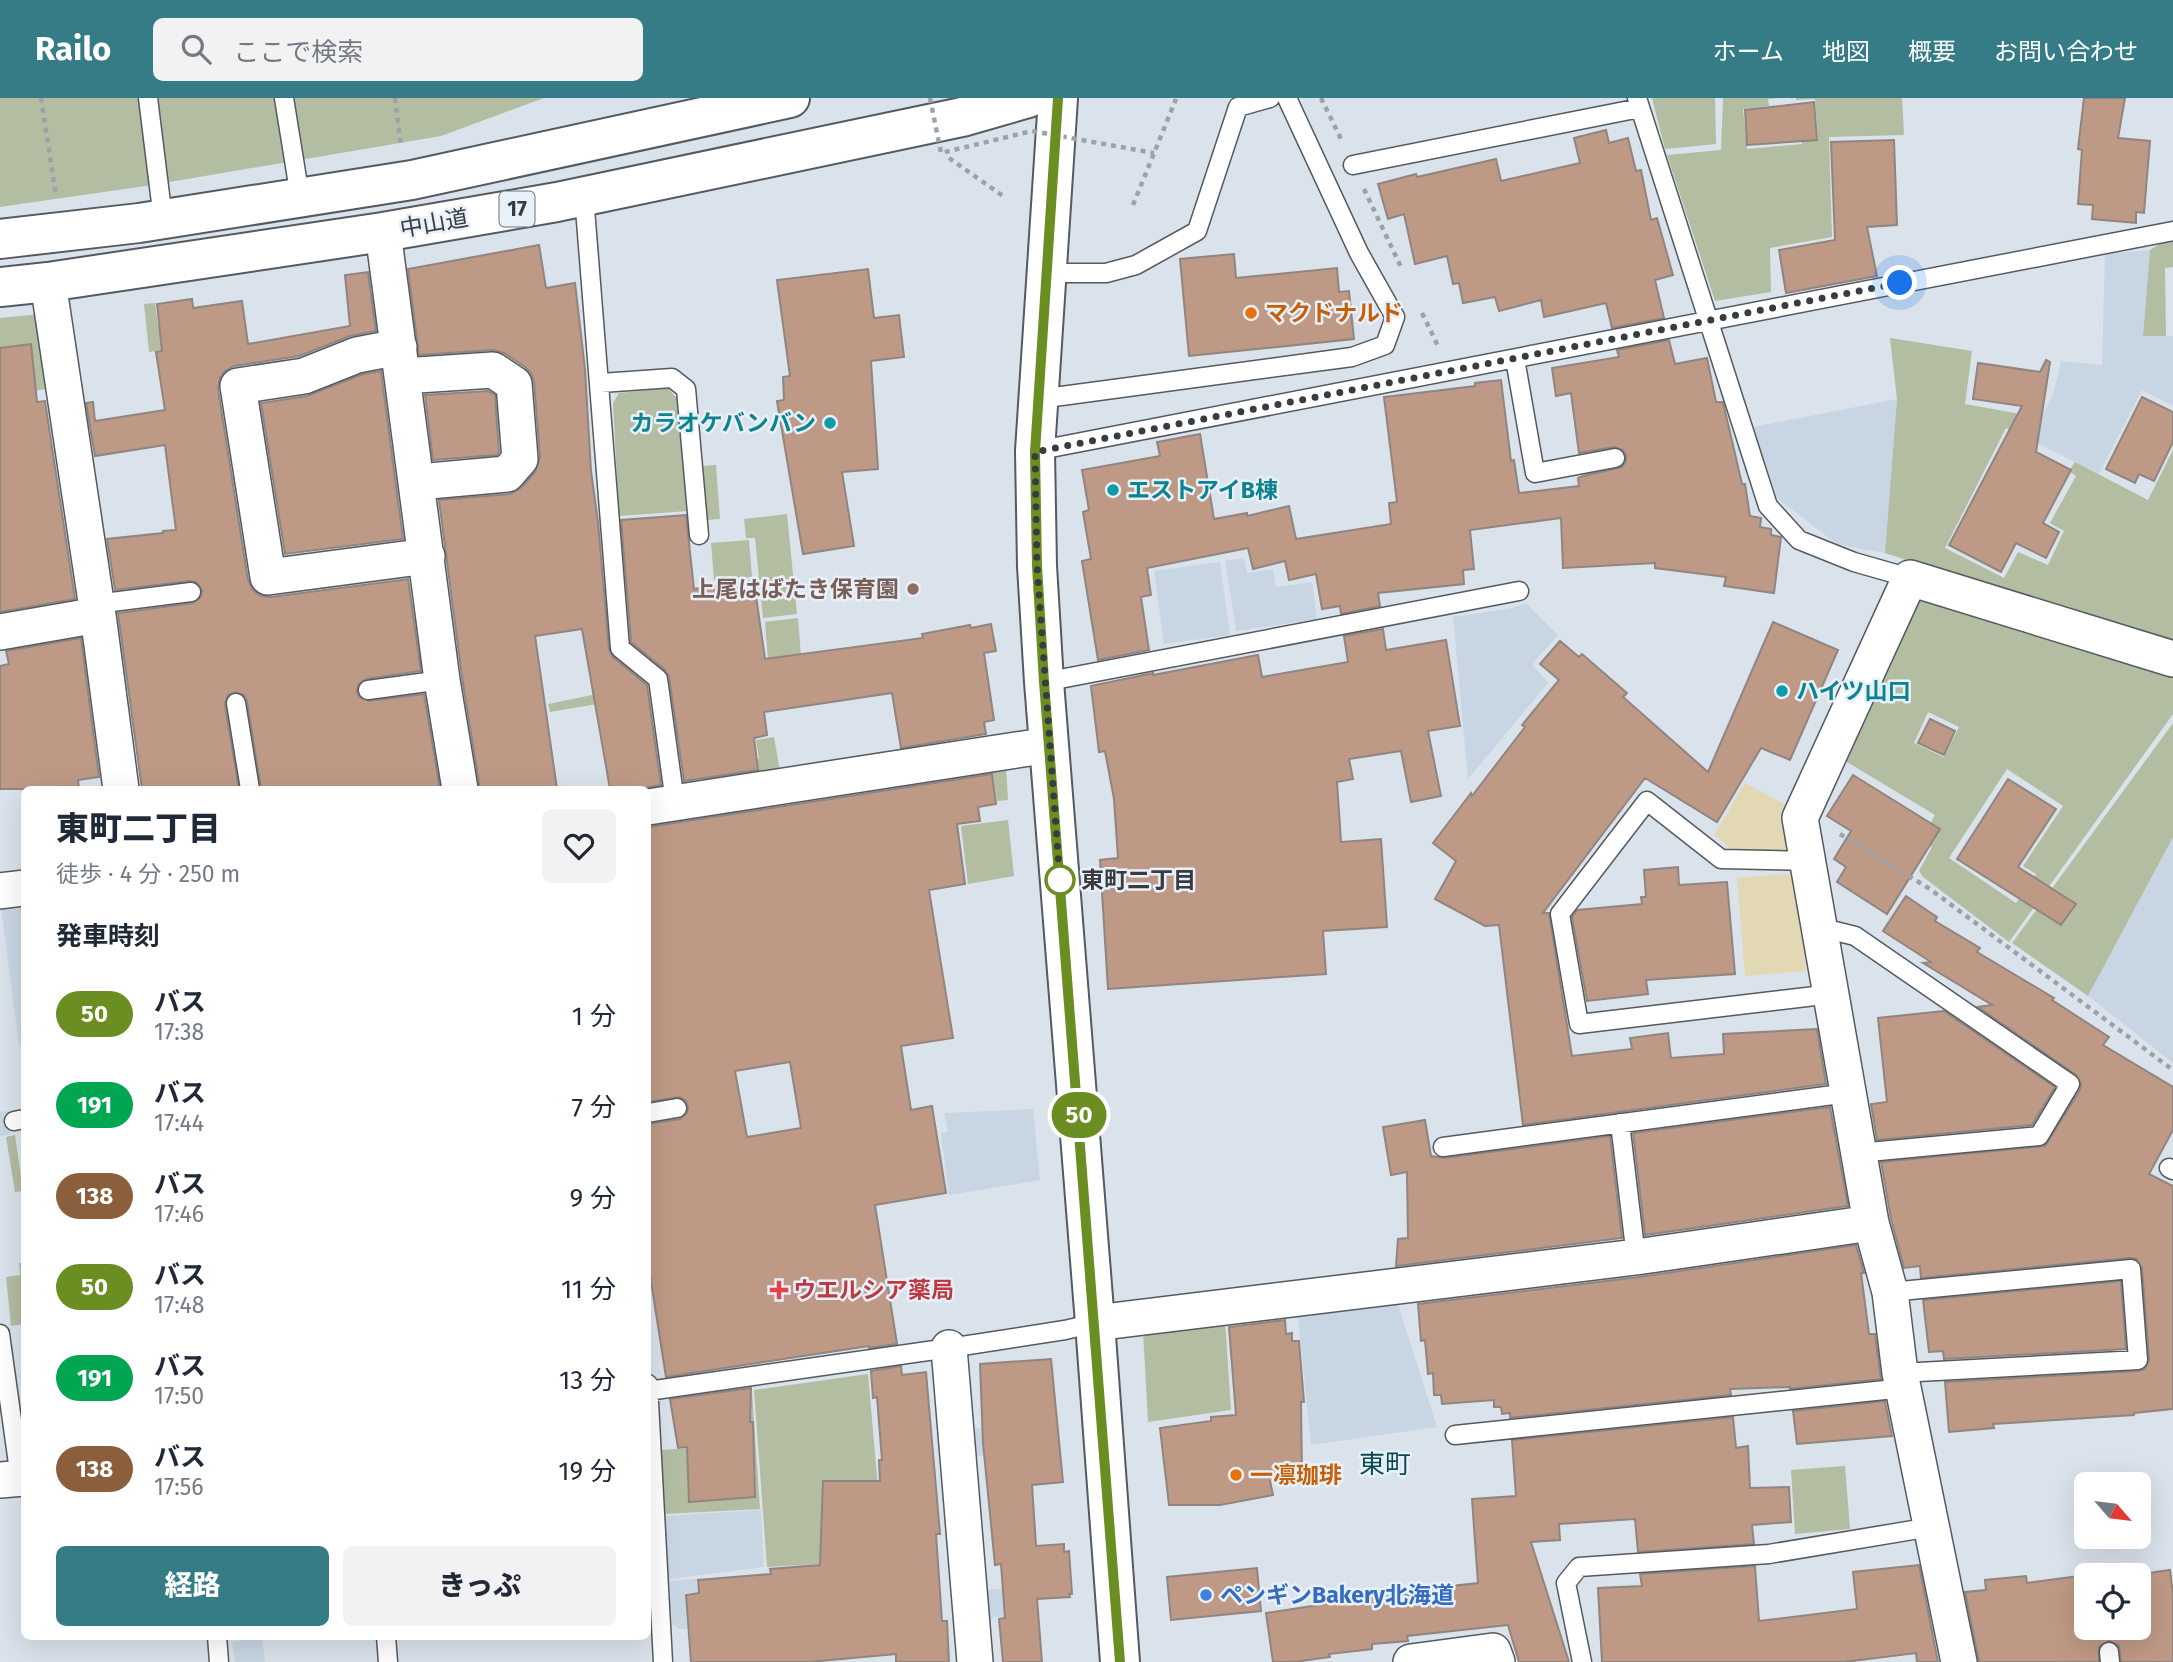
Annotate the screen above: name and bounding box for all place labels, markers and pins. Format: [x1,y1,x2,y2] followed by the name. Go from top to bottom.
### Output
[1265,299,1403,327] place label: マクドナルド
[1243,305,1259,321] marker: マクドナルド
[631,409,816,437] place label: カラオケバンバン
[822,415,838,431] marker: カラオケバンバン
[1127,476,1278,504] place label: エストアイB棟
[1105,482,1121,498] marker: エストアイB棟
[692,575,899,603] place label: 上尾はばたき保育園
[905,581,921,597] marker: 上尾はばたき保育園
[1796,677,1911,705] place label: ハイツ山口
[1774,683,1790,699] marker: ハイツ山口
[1045,865,1075,895] marker: 東町二丁目
[1081,866,1196,894] place label: 東町二丁目
[793,1276,954,1304] place label: ウエルシア薬局
[771,1282,787,1298] marker: ウエルシア薬局
[1250,1461,1342,1489] place label: 一凛珈琲
[1228,1467,1244,1483] marker: 一凛珈琲
[1220,1581,1454,1609] place label: ペンギンBakery北海道
[1198,1587,1214,1603] marker: ペンギンBakery北海道

